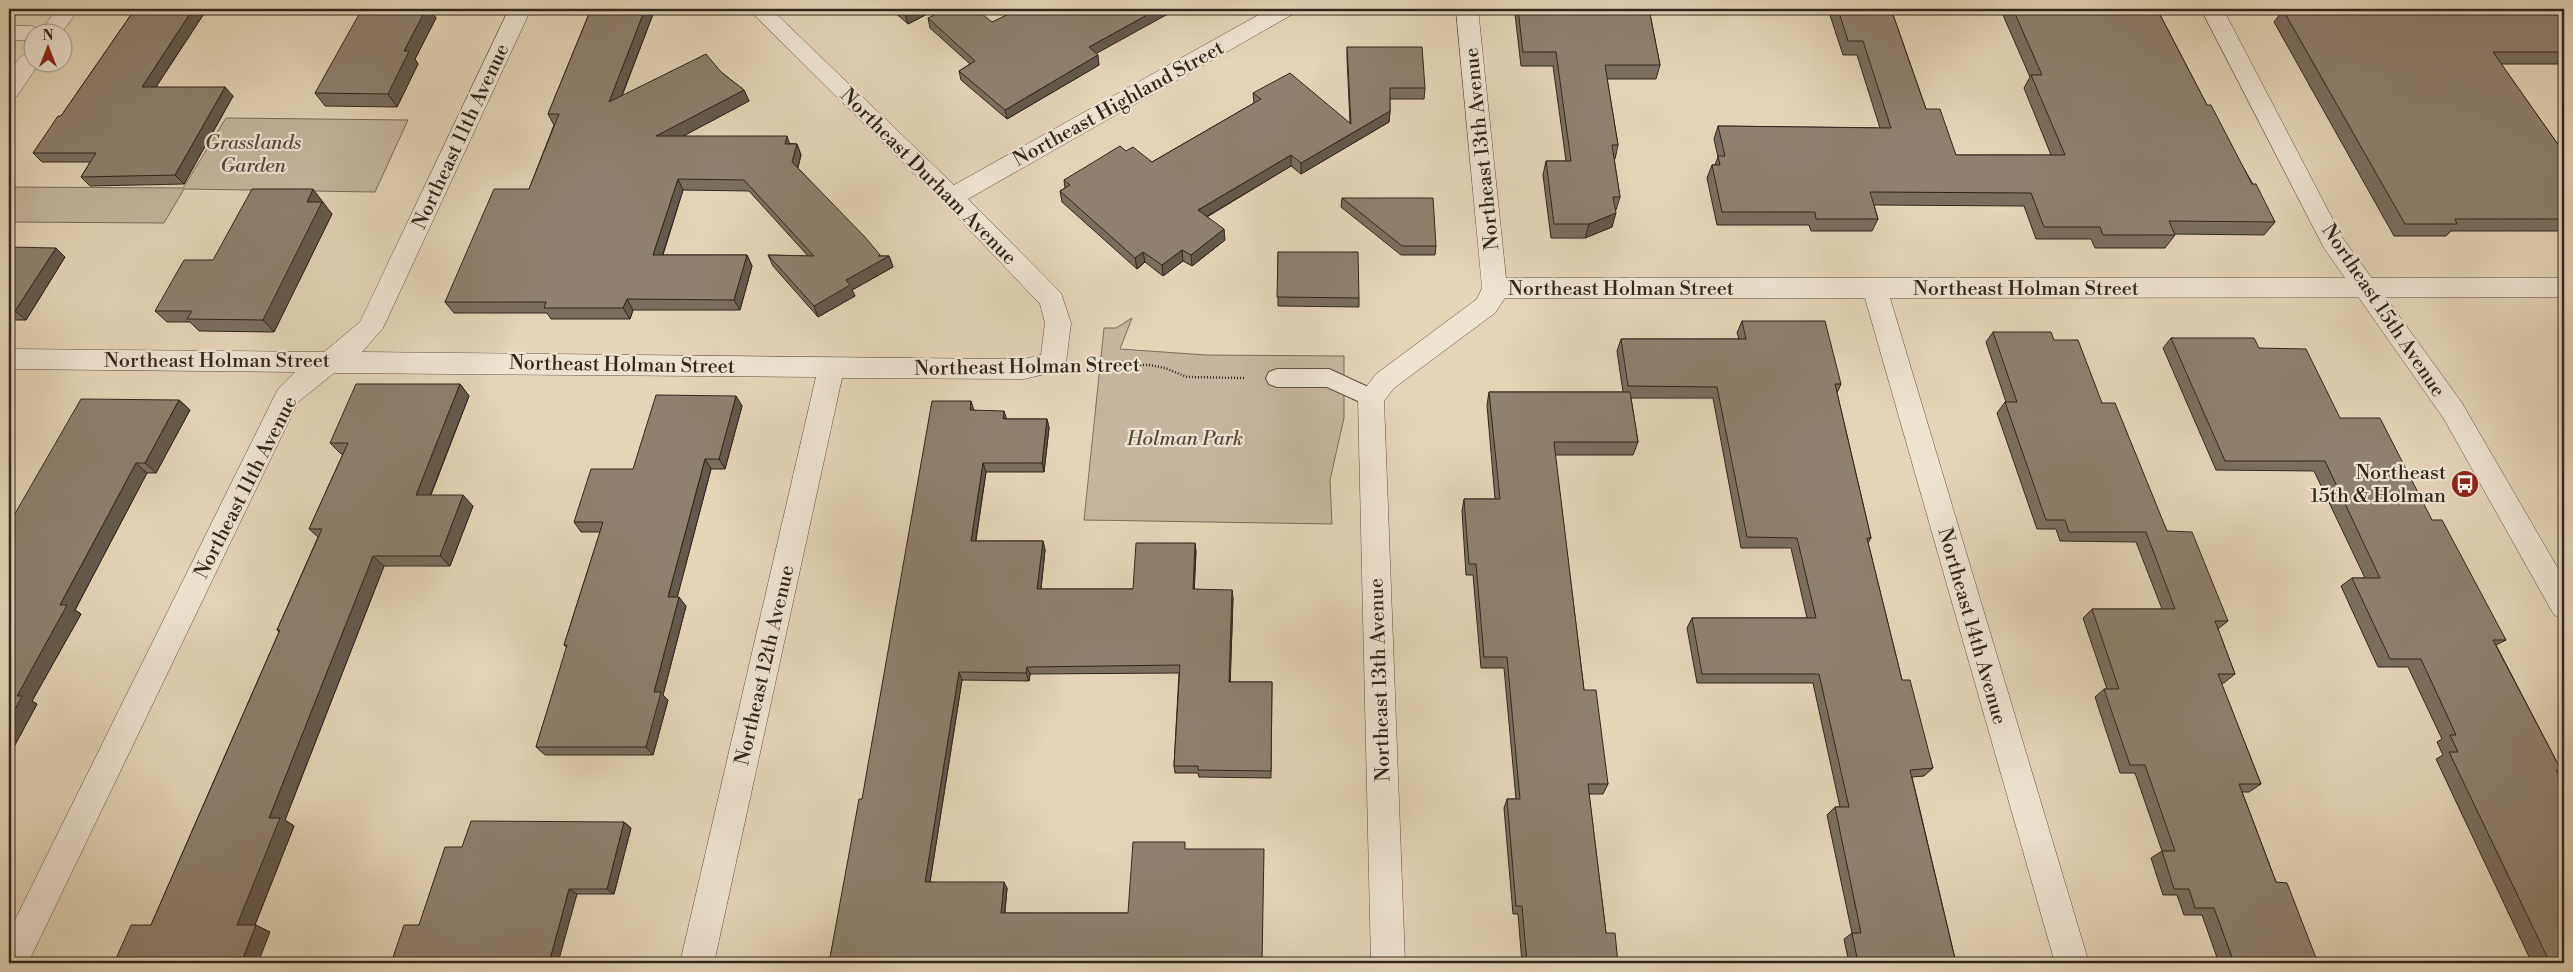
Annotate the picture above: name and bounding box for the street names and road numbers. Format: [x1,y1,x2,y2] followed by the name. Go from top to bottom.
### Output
[1009,36,1229,173] street label: Northeast Highland Street
[407,40,515,233] street label: Northeast 11th Avenue
[1459,46,1506,251] street label: Northeast 13th Avenue
[834,84,1021,271] street label: Northeast Durham Avenue
[2315,219,2450,402] street label: Northeast 15th Avenue
[1508,277,1734,302] street label: Northeast Holman Street
[1913,277,2139,302] street label: Northeast Holman Street
[104,349,330,374] street label: Northeast Holman Street
[509,351,735,380] street label: Northeast Holman Street
[914,353,1140,382] street label: Northeast Holman Street
[189,392,303,583] street label: Northeast 11th Avenue
[1931,525,2012,728] street label: Northeast 14th Avenue
[730,563,801,768] street label: Northeast 12th Avenue
[1364,578,1397,782] street label: Northeast 13th Avenue

